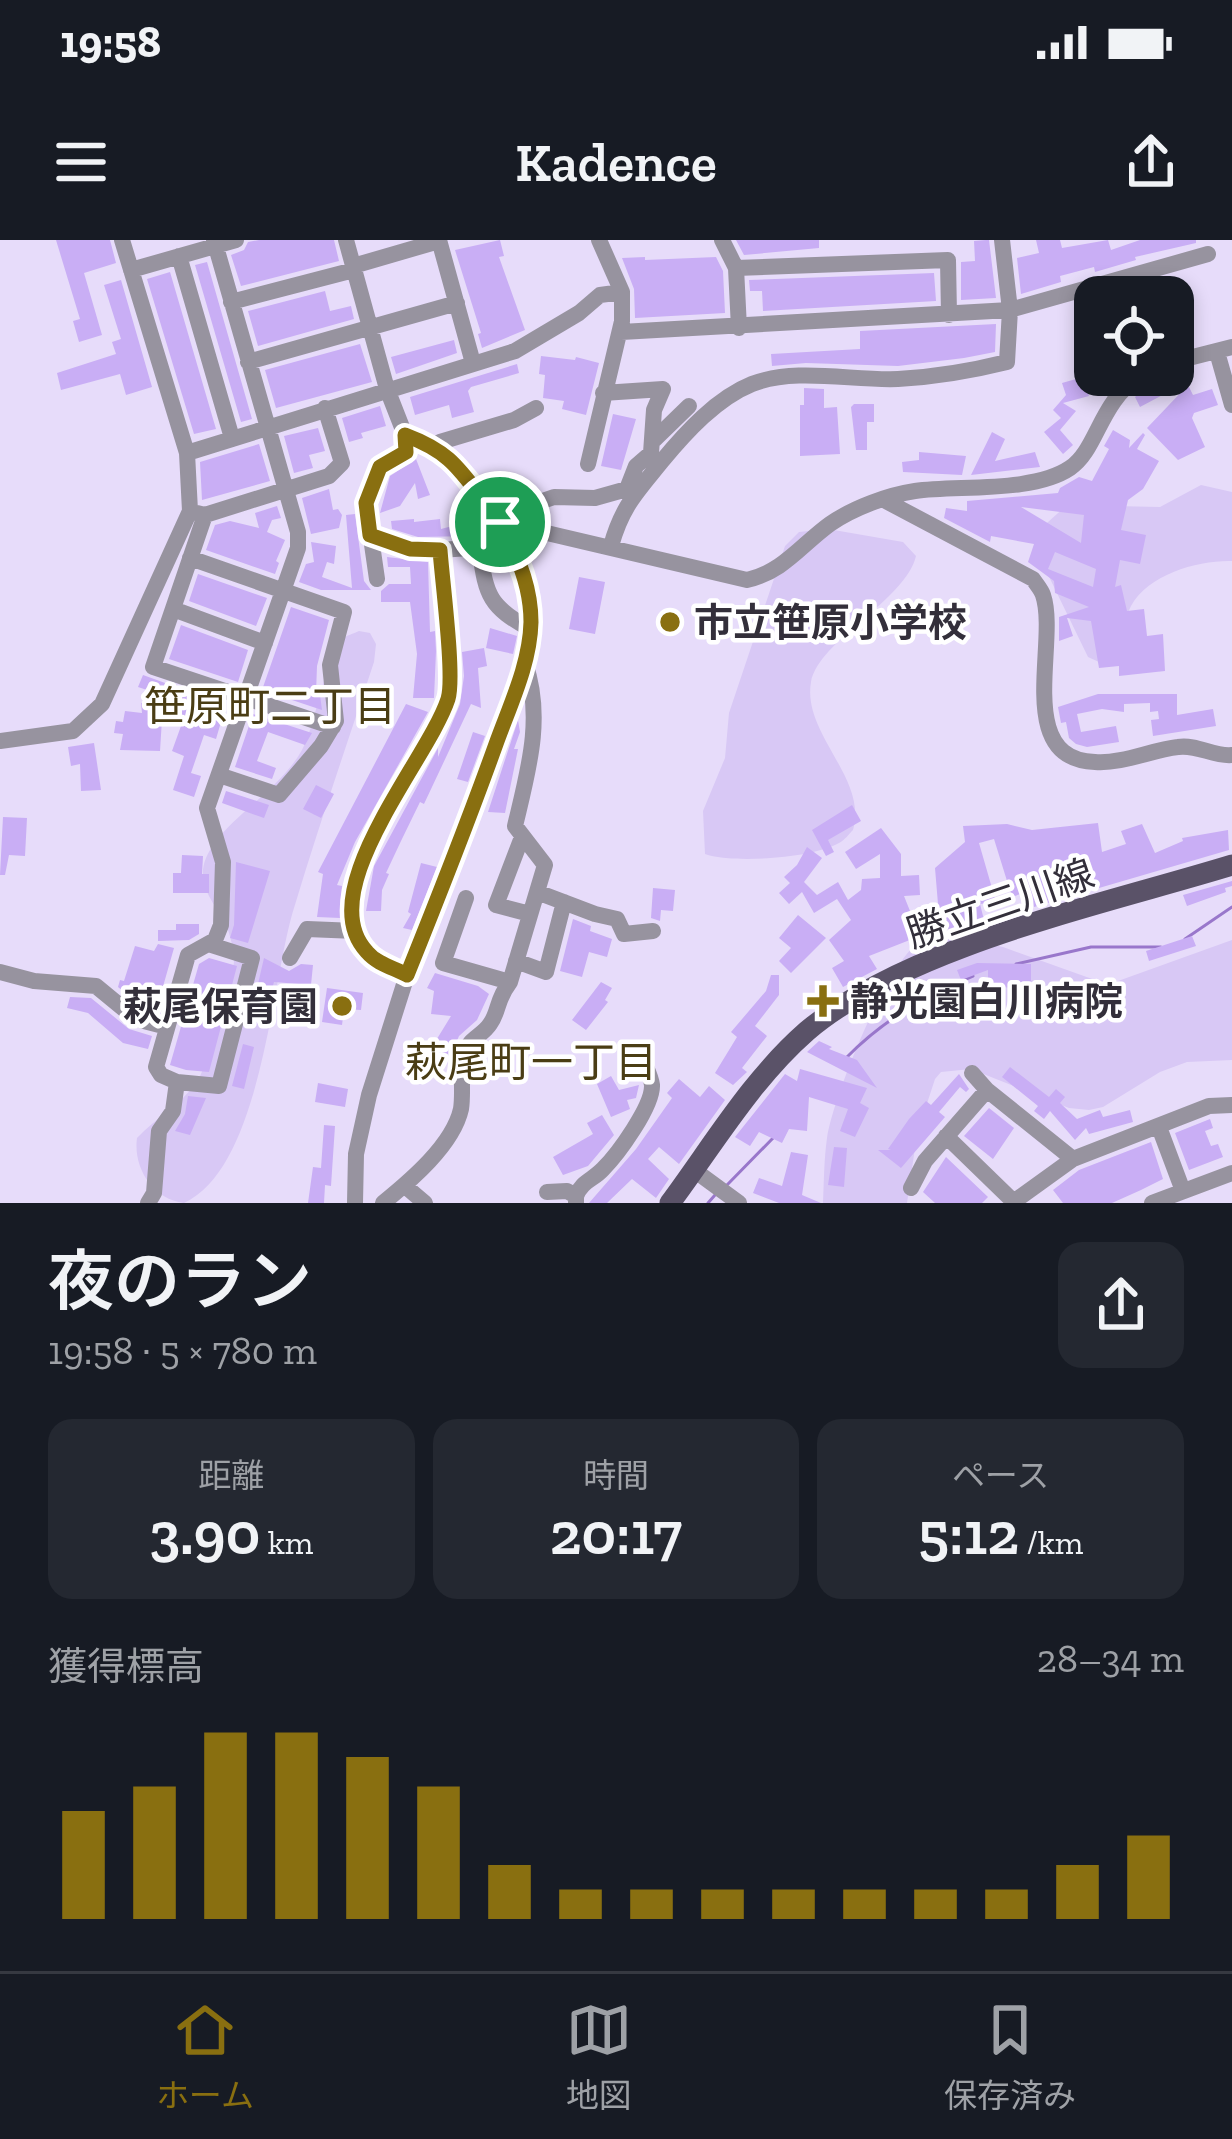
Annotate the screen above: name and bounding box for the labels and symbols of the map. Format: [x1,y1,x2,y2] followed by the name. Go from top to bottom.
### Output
[449,471,551,573] pin
[694,599,967,646] place label: 市立笹原小学校
[657,609,683,635] marker: 市立笹原小学校
[144,681,396,732] district label: 笹原町二丁目
[900,850,1100,957] street label: 勝立三川線
[850,978,1123,1025] place label: 静光園白川病院
[123,983,318,1030] place label: 萩尾保育園
[807,985,839,1017] marker: 静光園白川病院
[329,993,355,1019] marker: 萩尾保育園
[405,1037,657,1088] district label: 萩尾町一丁目

